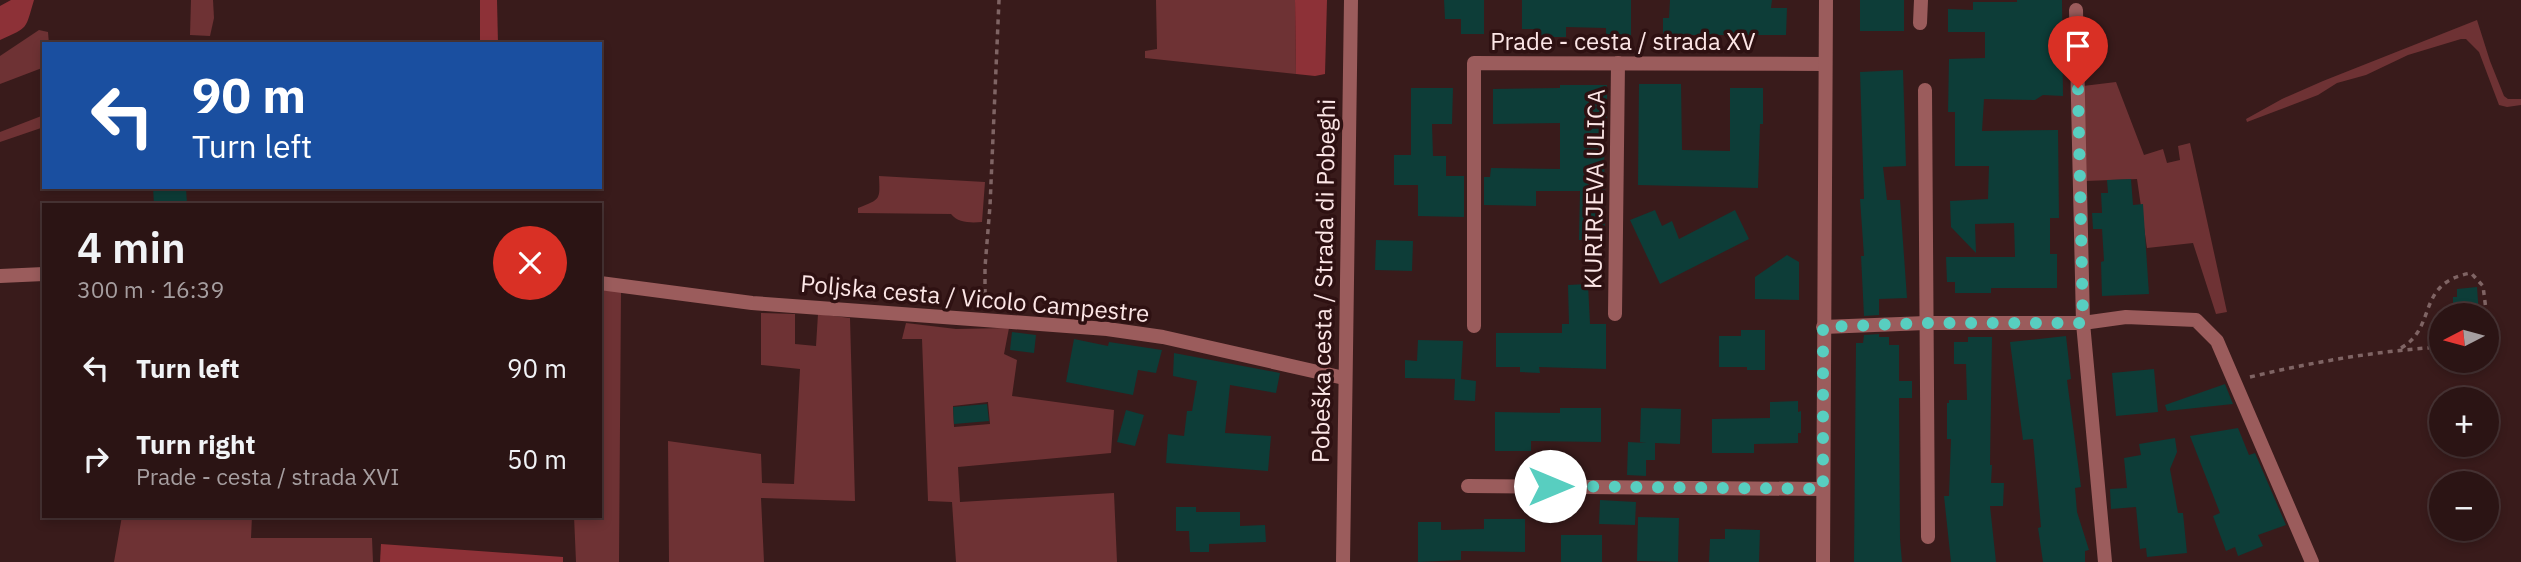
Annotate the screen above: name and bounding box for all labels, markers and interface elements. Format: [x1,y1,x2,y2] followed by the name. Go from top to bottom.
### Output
[2048,16,2108,88] pin
[1490,25,1756,57] street label: Prade - cesta / strada XV
[2059,27,2097,65] icon: arrive
[192,63,306,126] text: 90 m
[77,70,168,161] icon: left
[1576,89,1612,289] street label: KURIRJEVA ULICA
[1304,99,1342,463] street label: Pobeška cesta / Strada di Pobeghi
[192,125,312,167] text: Turn left
[77,220,186,275] text: 4 min
[493,226,567,300] button: close
[799,267,1151,329] street label: Poljska cesta / Vicolo Campestre
[77,274,224,304] text: 300 m · 16:39
[2429,303,2499,373] north arrow
[2429,303,2499,541] map controls
[77,349,115,387] icon: left
[136,351,239,385] text: Turn left
[507,351,567,385] text: 90 m
[2429,387,2499,457] button: +
[136,427,255,461] text: Turn right
[77,440,115,478] icon: right
[507,442,567,476] text: 50 m
[1513,449,1587,523] position arrow
[136,461,400,491] text: Prade - cesta / strada XVI
[2429,471,2499,541] button: −

